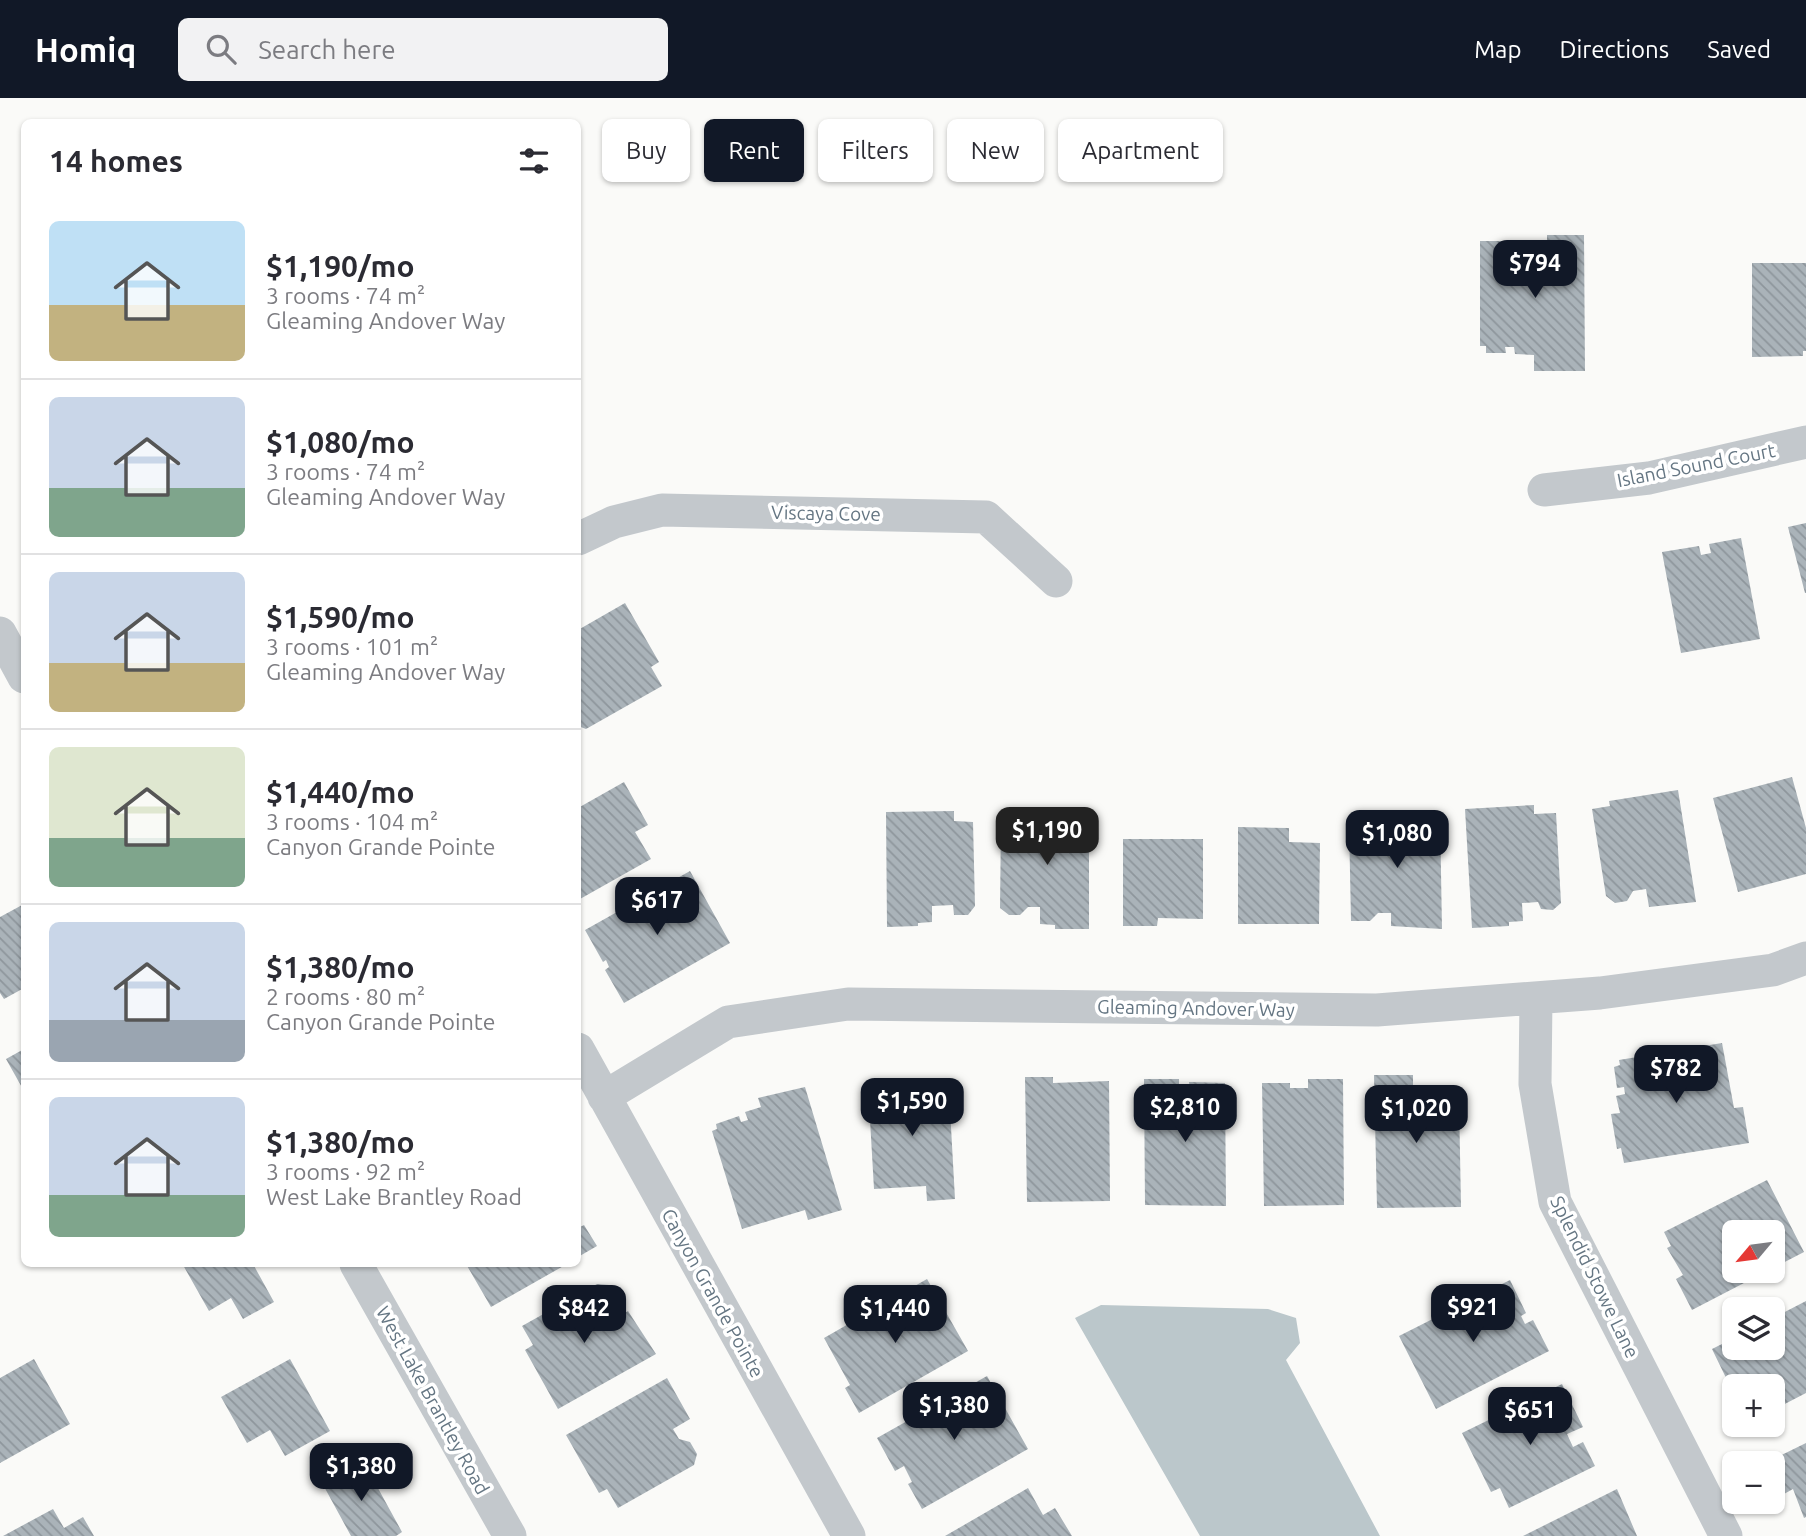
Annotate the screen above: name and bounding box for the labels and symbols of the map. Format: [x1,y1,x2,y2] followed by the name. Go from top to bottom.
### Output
[1494,240,1576,300] pin: $794
[1615,439,1777,491] street label: Island Sound Court
[771,501,881,525] street label: Viscaya Cove
[990,808,1104,867] pin: $1,190
[1340,810,1454,870] pin: $1,080
[616,878,698,937] pin: $617
[1097,995,1295,1021] street label: Gleaming Andover Way
[1635,1046,1717,1105] pin: $782
[855,1079,969,1138] pin: $1,590
[1128,1084,1242,1144] pin: $2,810
[1359,1086,1473,1145] pin: $1,020
[1546,1192,1644,1362] street label: Splendid Stowe Lane
[657,1205,769,1381] street label: Canyon Grande Pointe
[1722,1220,1785,1283] north arrow
[1432,1284,1514,1344] pin: $921
[543,1286,625,1345] pin: $842
[838,1286,952,1345] pin: $1,440
[372,1302,494,1498] street label: West Lake Brantley Road
[897,1382,1011,1442] pin: $1,380
[1489,1388,1571,1447] pin: $651
[304,1444,418,1503] pin: $1,380

